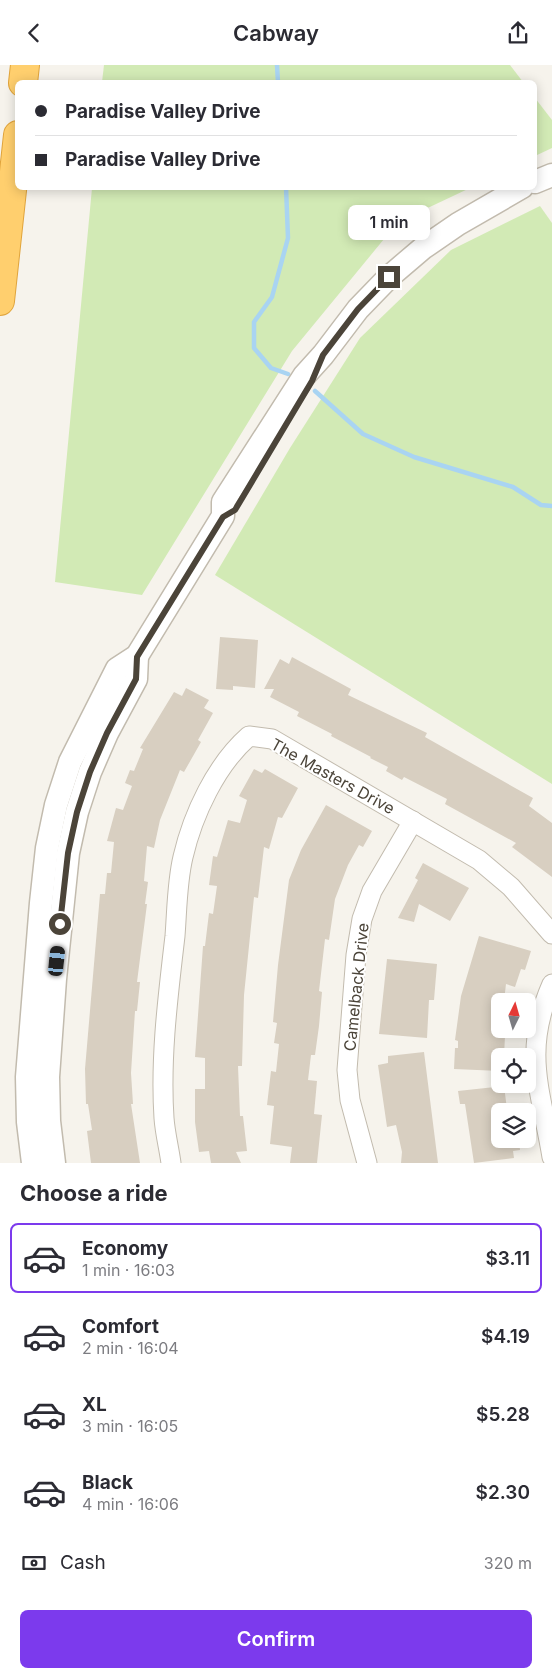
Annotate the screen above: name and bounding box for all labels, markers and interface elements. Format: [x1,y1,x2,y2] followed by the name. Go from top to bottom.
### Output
[20,19,48,47] icon: back
[504,19,532,47] icon: share
[233,20,319,46] text: Cabway
[65,100,261,123] text: Paradise Valley Drive
[65,148,261,171] text: Paradise Valley Drive
[348,205,430,239] callout: 1 min
[369,212,409,232] text: 1 min
[378,266,400,288] route end
[268,734,398,818] street label: The Masters Drive
[49,913,71,935] route start
[339,922,373,1052] street label: Camelback Drive
[47,945,66,977] car
[491,993,536,1037] north arrow
[491,993,536,1148] map controls
[491,1048,536,1093] button: locate
[491,1103,536,1148] button: layers
[20,1180,168,1206] text: Choose a ride
[22,1236,67,1281] icon: car
[82,1237,168,1260] text: Economy
[486,1247,530,1270] text: $3.11
[82,1260,175,1280] text: 1 min · 16:03
[22,1314,67,1359] icon: car
[82,1315,159,1338] text: Comfort
[481,1325,530,1348] text: $4.19
[82,1338,179,1358] text: 2 min · 16:04
[22,1392,67,1437] icon: car
[82,1393,107,1416] text: XL
[476,1403,530,1426] text: $5.28
[82,1416,178,1436] text: 3 min · 16:05
[22,1470,67,1515] icon: car
[82,1471,133,1494] text: Black
[476,1481,530,1504] text: $2.30
[82,1494,179,1514] text: 4 min · 16:06
[20,1549,48,1577] icon: cash
[60,1551,106,1574] text: Cash
[484,1553,532,1573] text: 320 m
[20,1610,532,1668] button: Confirm

